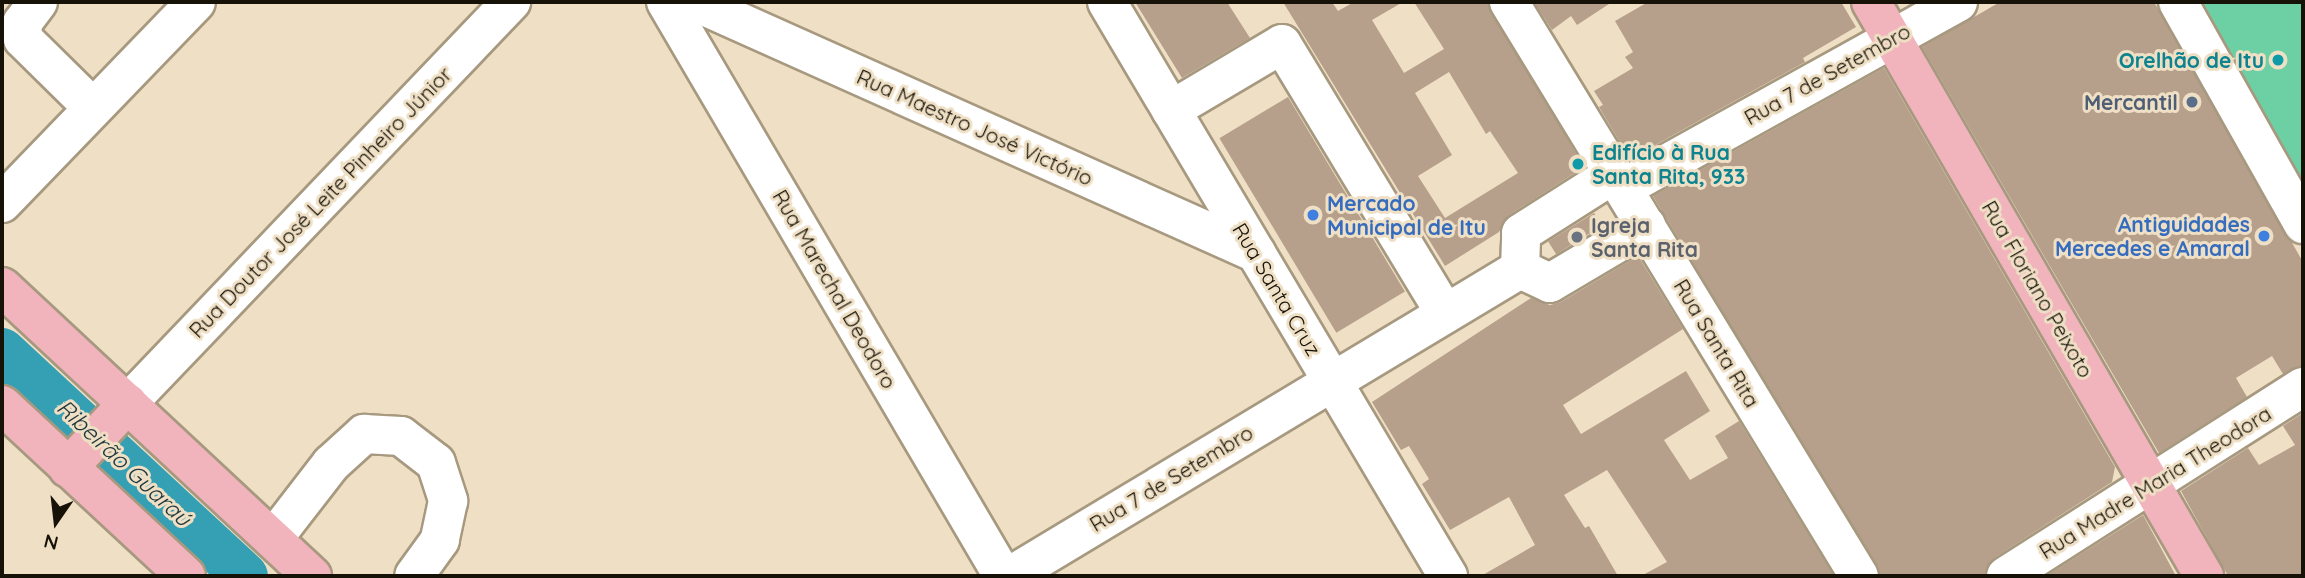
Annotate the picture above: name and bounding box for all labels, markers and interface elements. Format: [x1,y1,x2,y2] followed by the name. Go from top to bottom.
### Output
[1740,18,1914,130] street label: Rua 7 de Setembro
[2119,47,2264,73] place label: Orelhão de Itu
[2270,52,2286,68] marker: Orelhão de Itu
[184,61,456,343] street label: Rua Doutor José Leite Pinheiro Júnior
[853,63,1097,191] street label: Rua Maestro José Victório
[2084,89,2178,115] place label: Mercantil
[2184,94,2200,110] marker: Mercantil
[1592,139,1745,189] place label: Edifício à Rua Santa Rita, 933
[1570,156,1586,172] marker: Edifício à Rua Santa Rita, 933
[768,185,902,393] street label: Rua Marechal Deodoro
[1327,190,1486,240] place label: Mercado Municipal de Itu
[1977,196,2099,382] street label: Rua Floriano Peixoto
[1305,207,1321,223] marker: Mercado Municipal de Itu
[2055,211,2250,261] place label: Antiguidades Mercedes e Amaral
[1591,212,1698,262] place label: Igreja Santa Rita
[1227,218,1327,360] street label: Rua Santa Cruz
[2256,228,2272,244] marker: Antiguidades Mercedes e Amaral
[1569,229,1585,245] marker: Igreja Santa Rita
[1669,274,1765,412] street label: Rua Santa Rita
[51,394,197,532] water label: Ribeirão Guaraú
[2034,400,2276,564] street label: Rua Madre Maria Theodora
[1085,419,1257,537] street label: Rua 7 de Setembro
[21,487,91,557] north arrow
[41,529,61,556] text: N

